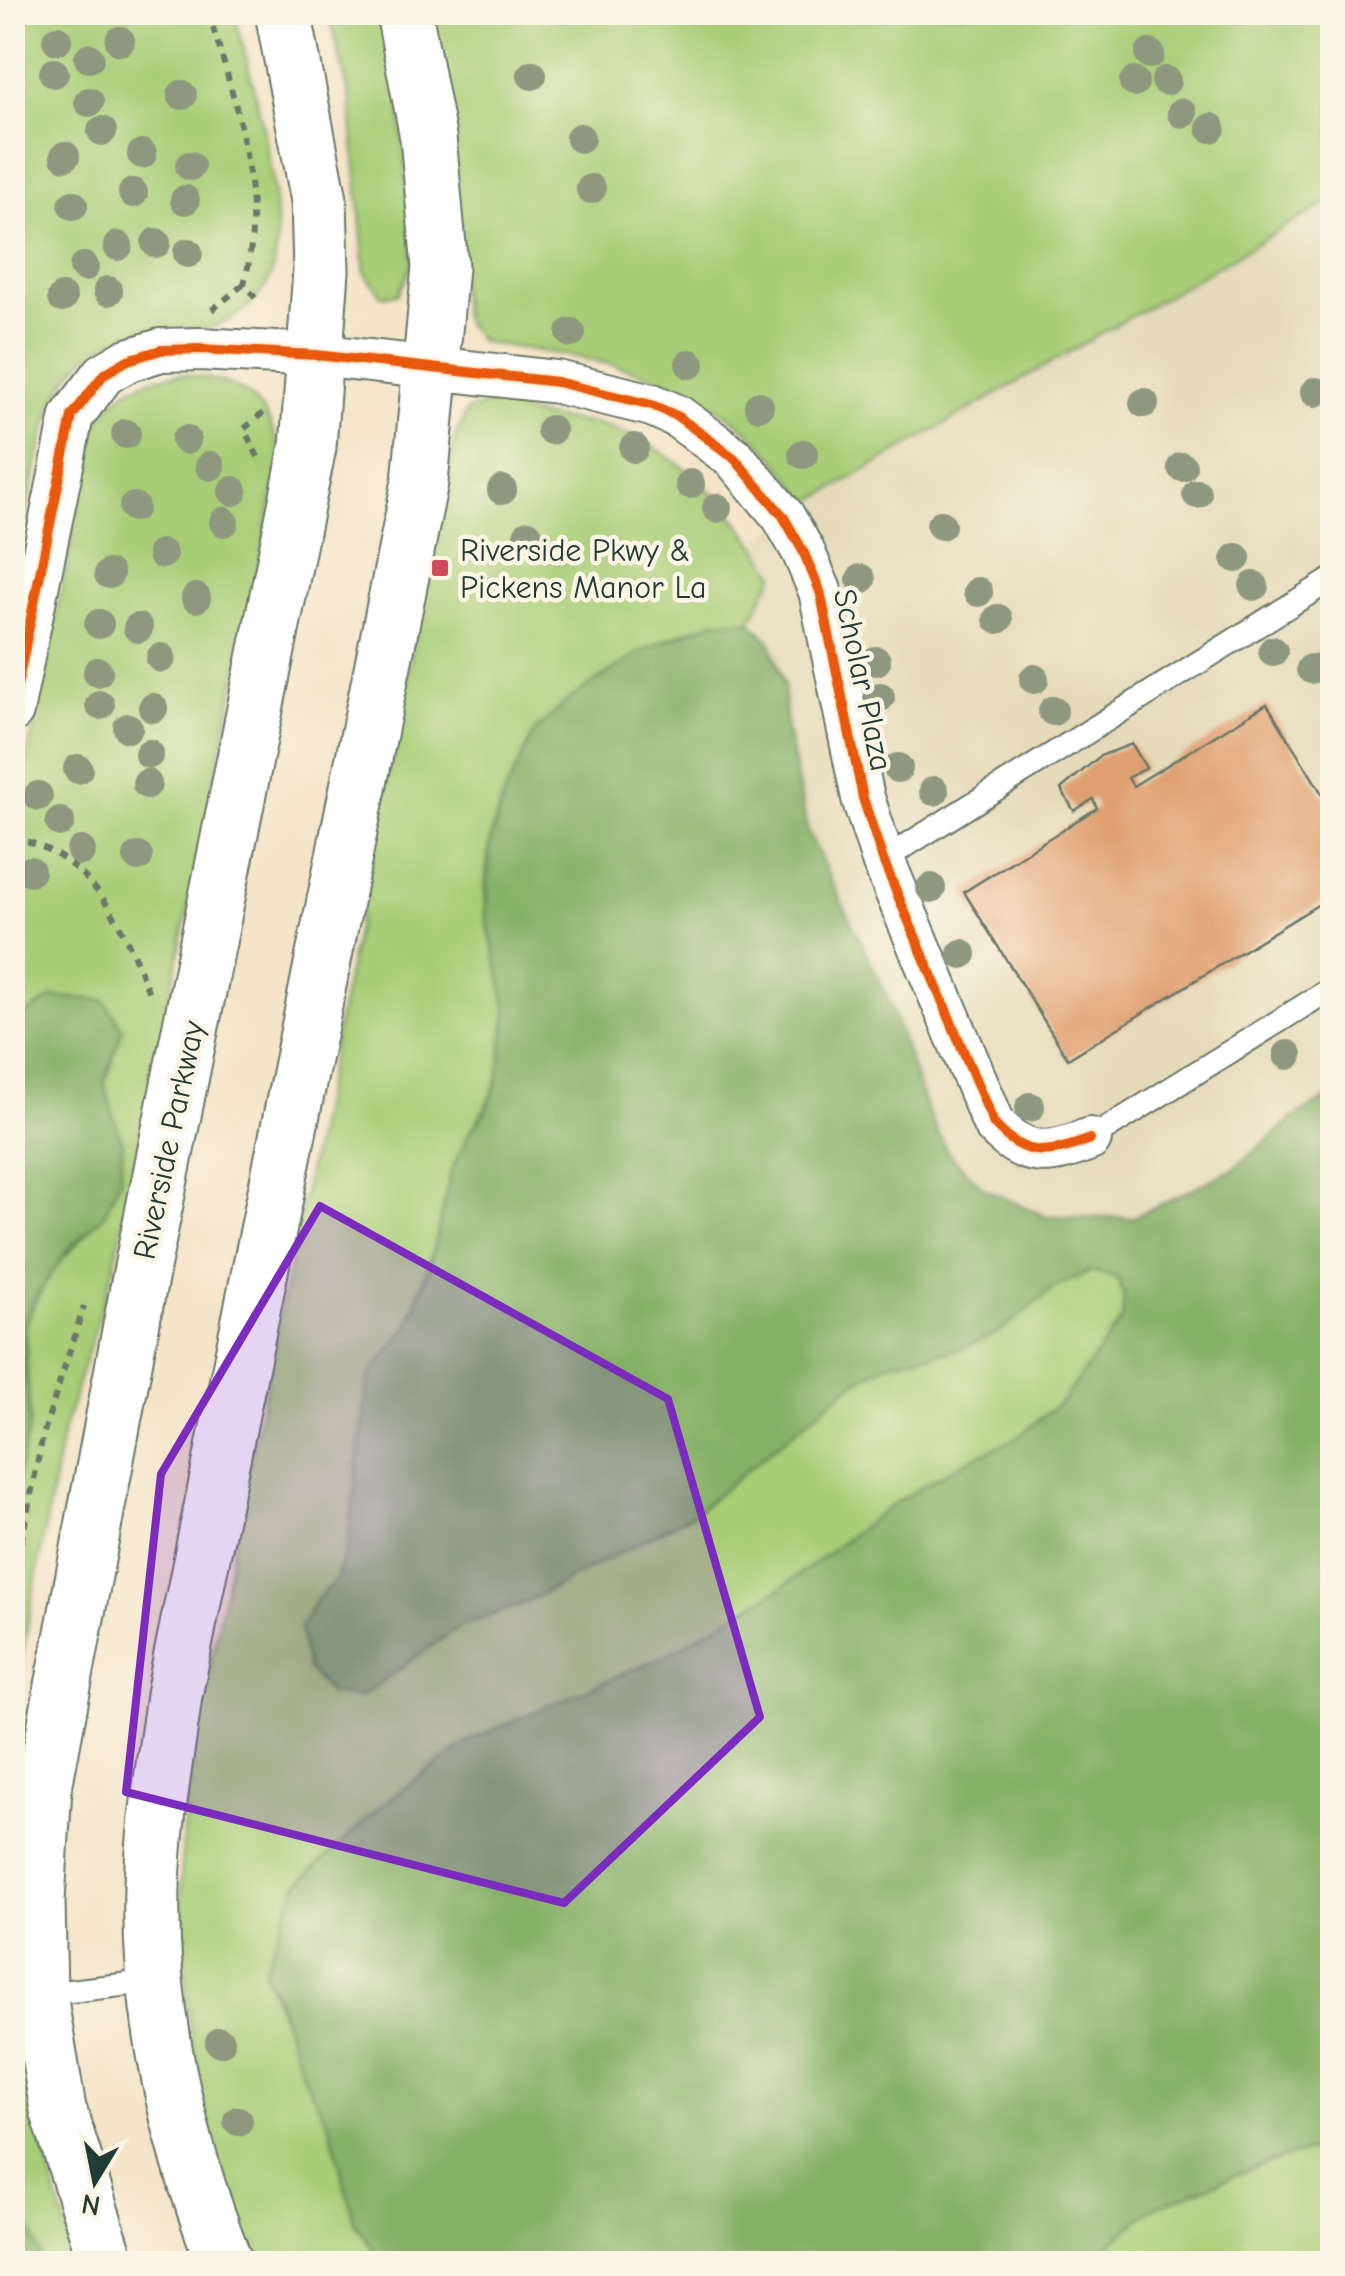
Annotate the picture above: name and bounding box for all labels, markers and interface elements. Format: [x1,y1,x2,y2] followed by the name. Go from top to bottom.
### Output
[460,532,706,606] place label: Riverside Pkwy & Pickens Manor La
[429,557,451,579] marker: Riverside Pkwy & Pickens Manor La
[826,586,900,774] street label: Scholar Plaza
[126,1017,212,1263] street label: Riverside Parkway
[45,2131,145,2231] north arrow
[79,2187,103,2222] text: N

